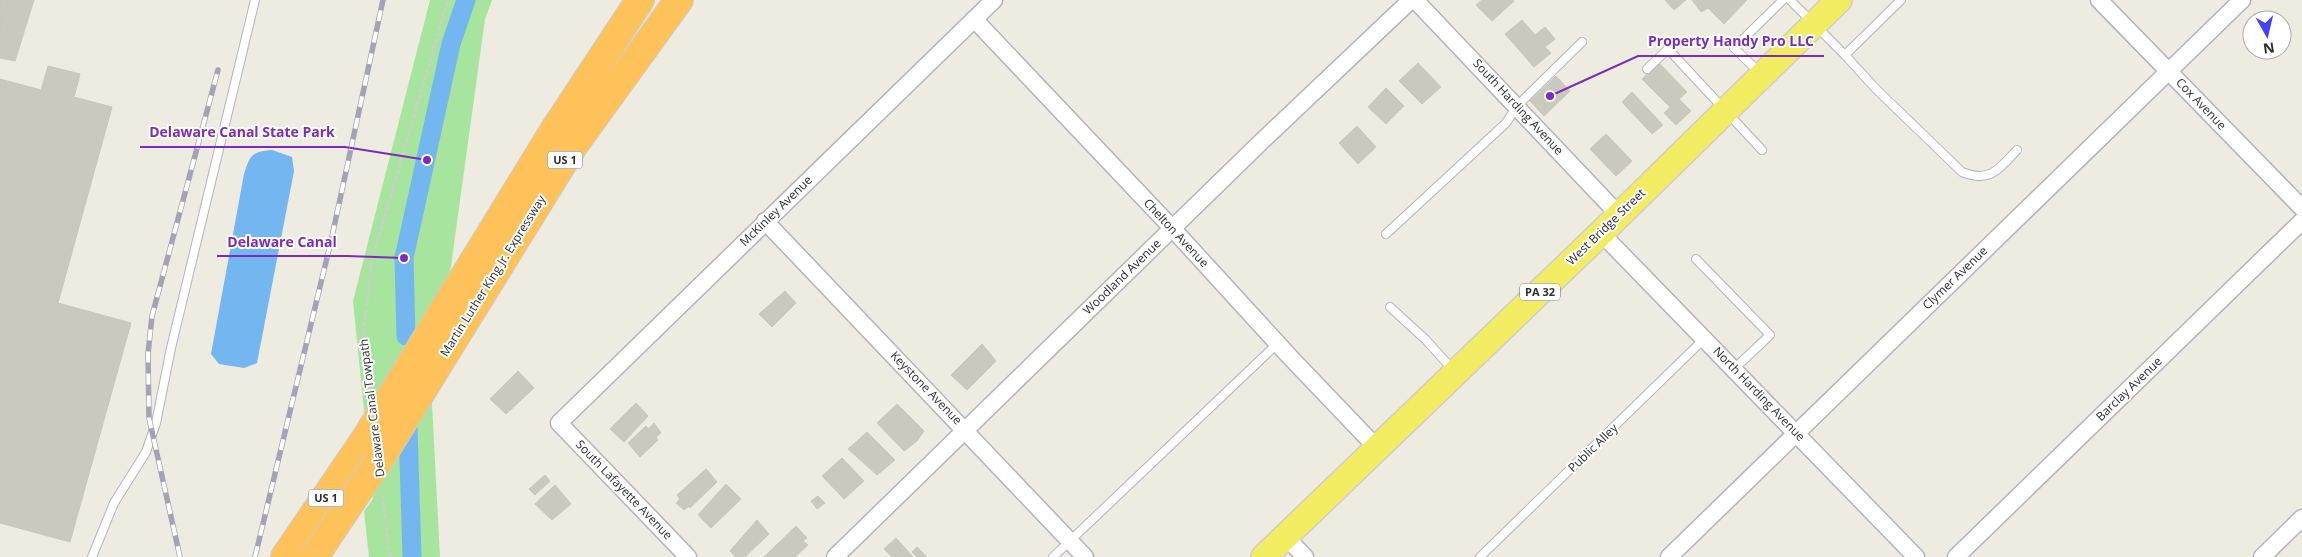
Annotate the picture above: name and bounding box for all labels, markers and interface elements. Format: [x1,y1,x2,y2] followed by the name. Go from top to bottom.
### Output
[2242,10,2292,60] north arrow
[1638,27,1824,56] callout: Property Handy Pro LLC
[1648,31,1814,50] text: Property Handy Pro LLC
[2262,38,2276,59] text: N
[1469,55,1568,159] street label: South Harding Avenue
[2172,74,2231,133] street label: Cox Avenue
[140,118,345,147] callout: Delaware Canal State Park
[149,122,335,141] text: Delaware Canal State Park
[548,152,582,168] road number: US 1
[736,171,816,250] street label: McKinley Avenue
[1562,184,1649,269] street label: West Bridge Street
[436,191,550,360] street label: Martin Luther King Jr. Expressway
[1140,195,1213,271] street label: Chelton Avenue
[217,227,347,256] callout: Delaware Canal
[227,232,337,251] text: Delaware Canal
[1079,235,1164,318] street label: Woodland Avenue
[1918,242,1991,313] street label: Clymer Avenue
[1520,284,1560,300] road number: PA 32
[355,338,388,478] street label: Delaware Canal Towpath
[1710,343,1809,445] street label: North Harding Avenue
[887,347,966,428] street label: Keystone Avenue
[2092,353,2166,425] street label: Barclay Avenue
[1564,419,1622,476] street label: Public Alley
[572,436,677,543] street label: South Lafayette Avenue
[308,489,344,506] road number: US 1

